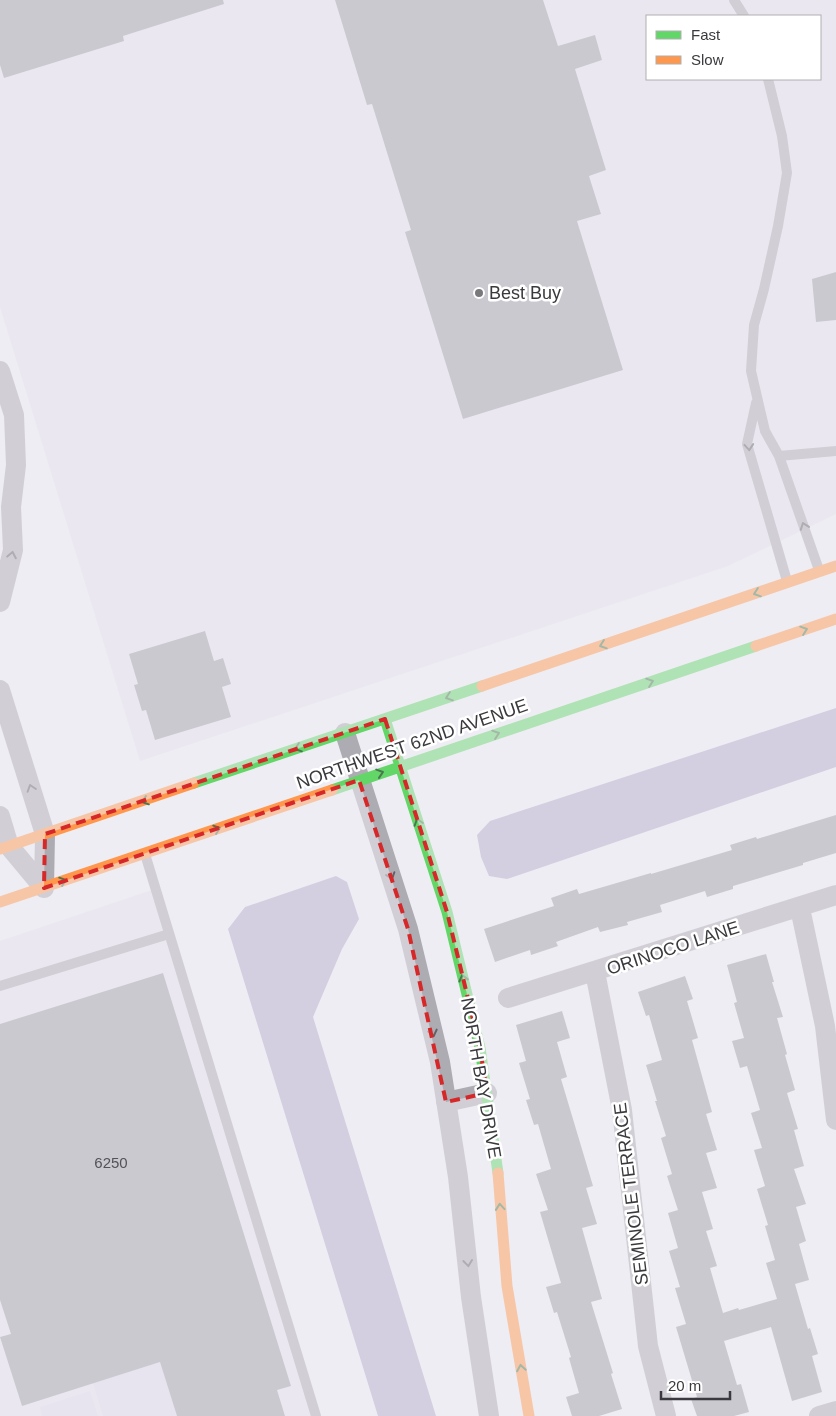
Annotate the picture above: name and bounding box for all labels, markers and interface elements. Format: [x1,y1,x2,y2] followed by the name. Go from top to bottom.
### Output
[646,15,821,80] legend
[691,26,721,43] text: Fast
[691,51,724,68] text: Slow
[489,283,561,303] place label: Best Buy
[473,287,485,299] marker: Best Buy
[743,443,754,451] one-way arrow
[800,522,810,531] one-way arrow
[6,551,16,560] one-way arrow
[753,587,762,597] one-way arrow
[799,626,807,636] one-way arrow
[599,639,608,649] one-way arrow
[645,678,654,688] one-way arrow
[445,691,454,701] one-way arrow
[294,695,530,793] street label: NORTHWEST 62ND AVENUE
[491,730,500,740] one-way arrow
[295,743,303,753] one-way arrow
[375,769,383,779] one-way arrow
[26,784,36,792] one-way arrow
[141,795,149,805] one-way arrow
[414,818,424,827] one-way arrow
[212,825,220,835] one-way arrow
[385,871,395,880] one-way arrow
[58,877,67,887] one-way arrow
[604,917,742,979] street label: ORINOCO LANE
[458,973,469,982] one-way arrow
[457,996,505,1160] street label: NORTH BAY DRIVE
[427,1029,438,1037] one-way arrow
[610,1102,652,1286] street label: SEMINOLE TERRACE
[94,1154,128,1171] house number: 6250
[495,1203,506,1211] one-way arrow
[462,1259,473,1267] one-way arrow
[516,1364,526,1372] one-way arrow
[661,1368,730,1400] scale bar
[668,1377,701,1394] text: 20 m

